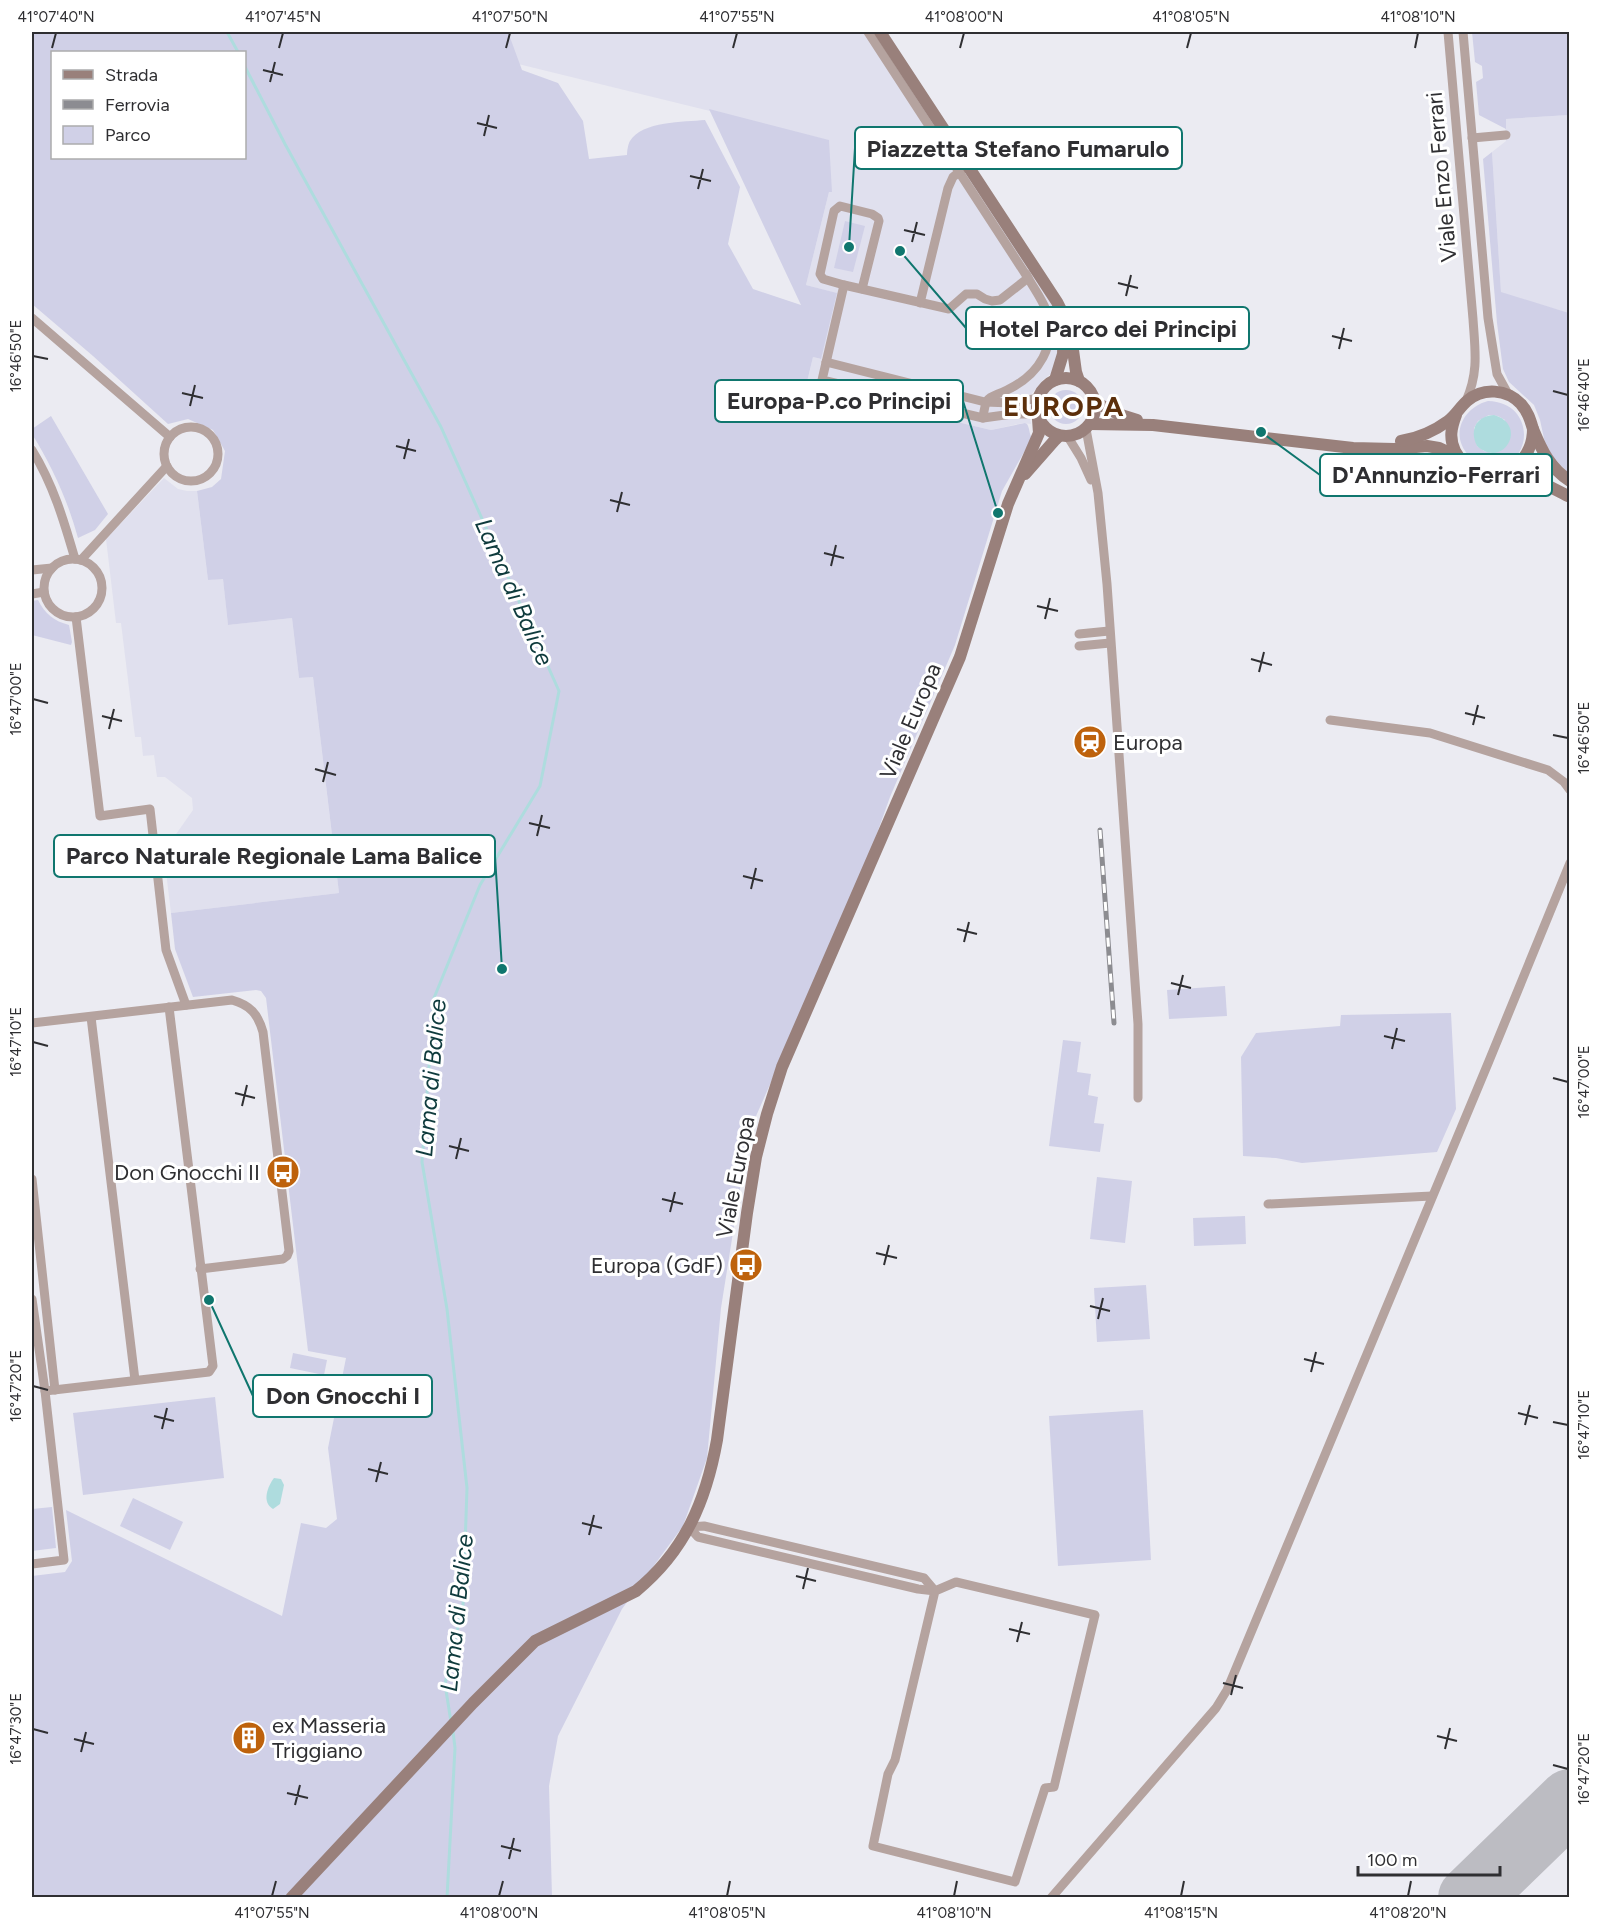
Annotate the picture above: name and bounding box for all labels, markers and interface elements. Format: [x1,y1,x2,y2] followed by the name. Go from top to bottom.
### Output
[17,8,95,26] text: 41°07'40"N
[245,8,321,26] text: 41°07'45"N
[472,8,548,26] text: 41°07'50"N
[699,8,775,26] text: 41°07'55"N
[925,8,1003,26] text: 41°08'00"N
[1152,8,1230,26] text: 41°08'05"N
[1380,8,1456,26] text: 41°08'10"N
[51,51,246,159] legend
[105,64,158,86] text: Strada
[1421,91,1462,263] street label: Viale Enzo Ferrari
[105,94,170,116] text: Ferrovia
[105,124,151,146] text: Parco
[855,127,1182,169] callout: Piazzetta Stefano Fumarulo
[867,134,1169,163] text: Piazzetta Stefano Fumarulo
[966,307,1249,349] callout: Hotel Parco dei Principi
[979,314,1237,343] text: Hotel Parco dei Principi
[7,320,25,392] text: 16°46'50"E
[1575,358,1593,432] text: 16°46'40"E
[715,380,963,422] callout: Europa-P.co Principi
[727,386,951,415] text: Europa-P.co Principi
[1003,389,1125,423] district label: EUROPA
[1320,454,1552,496] callout: D'Annunzio-Ferrari
[1332,460,1540,489] text: D'Annunzio-Ferrari
[469,514,560,670] water label: Lama di Balice
[874,659,947,783] street label: Viale Europa
[7,662,25,736] text: 16°47'00"E
[1575,702,1593,774] text: 16°46'50"E
[1072,724,1108,760] station icon: Europa
[1113,729,1183,756] place label: Europa
[54,835,495,877] callout: Parco Naturale Regionale Lama Balice
[66,841,482,870] text: Parco Naturale Regionale Lama Balice
[409,998,452,1158] water label: Lama di Balice
[7,1007,25,1077] text: 16°47'10"E
[1575,1045,1593,1119] text: 16°47'00"E
[710,1114,761,1240] street label: Viale Europa
[265,1154,301,1190] bus stop icon: Don Gnocchi II
[114,1159,260,1186] place label: Don Gnocchi II
[728,1247,764,1283] bus stop icon: Europa (GdF)
[591,1252,723,1279] place label: Europa (GdF)
[7,1350,25,1422] text: 16°47'20"E
[253,1375,432,1417] callout: Don Gnocchi I
[266,1381,420,1410] text: Don Gnocchi I
[1575,1390,1593,1460] text: 16°47'10"E
[434,1533,479,1693] water label: Lama di Balice
[7,1693,25,1765] text: 16°47'30"E
[272,1712,386,1764] place label: ex Masseria Triggiano
[231,1720,267,1756] building icon: ex Masseria Triggiano
[1575,1733,1593,1805] text: 16°47'20"E
[1358,1839,1500,1877] scale bar
[1367,1849,1417,1871] text: 100 m
[234,1904,310,1922] text: 41°07'55"N
[460,1904,538,1922] text: 41°08'00"N
[688,1904,766,1922] text: 41°08'05"N
[916,1904,992,1922] text: 41°08'10"N
[1144,1904,1218,1922] text: 41°08'15"N
[1369,1904,1447,1922] text: 41°08'20"N

